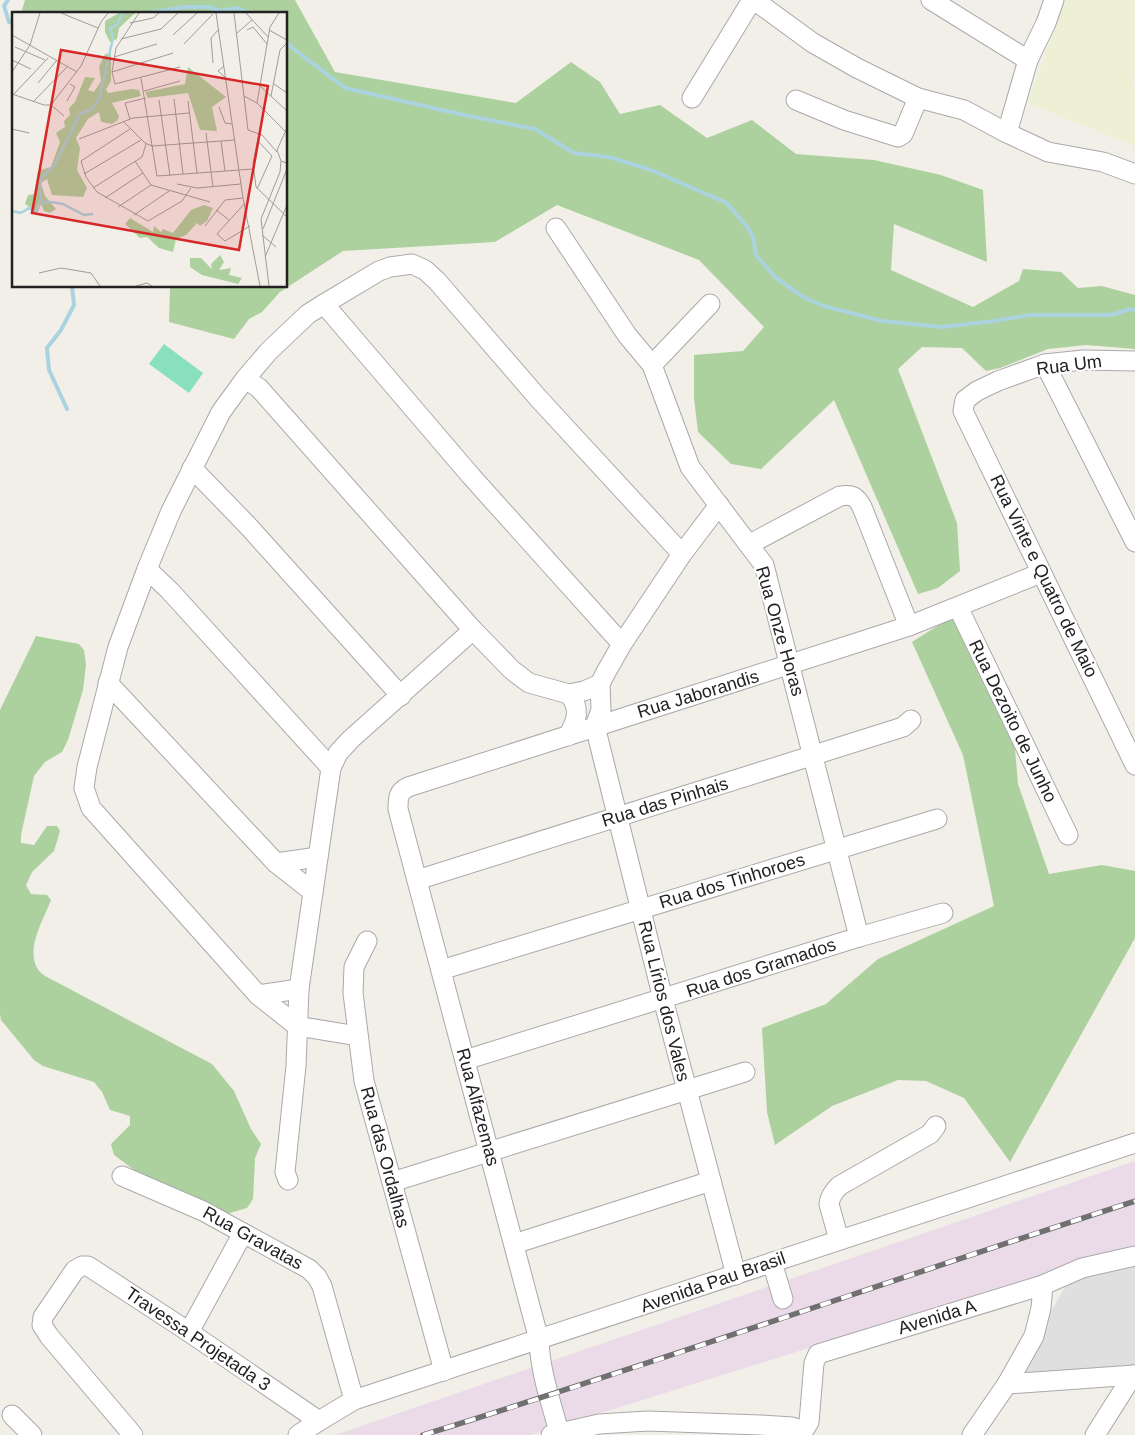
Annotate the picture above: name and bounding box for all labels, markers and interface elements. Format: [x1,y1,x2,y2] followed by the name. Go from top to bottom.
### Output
[12,12,288,288] inset map
[1035,351,1103,379] street label: Rua Um
[986,471,1102,681] street label: Rua Vinte e Quatro de Maio
[752,564,808,698] street label: Rua Onze Horas
[965,637,1061,805] street label: Rua Dezoito de Junho
[635,666,761,722] street label: Rua Jaborandis
[599,773,731,831] street label: Rua das Pinhais
[657,849,807,913] street label: Rua dos Tinhoroes
[634,919,694,1083] street label: Rua Lírios dos Vales
[684,934,838,1002] street label: Rua dos Gramados
[453,1046,503,1168] street label: Rua Alfazemas
[357,1084,413,1230] street label: Rua das Ordalhas
[200,1202,306,1274] street label: Rua Gravatas
[638,1248,788,1316] street label: Avenida Pau Brasil
[122,1283,274,1395] street label: Travessa Projetada 3
[895,1296,979,1338] street label: Avenida A

